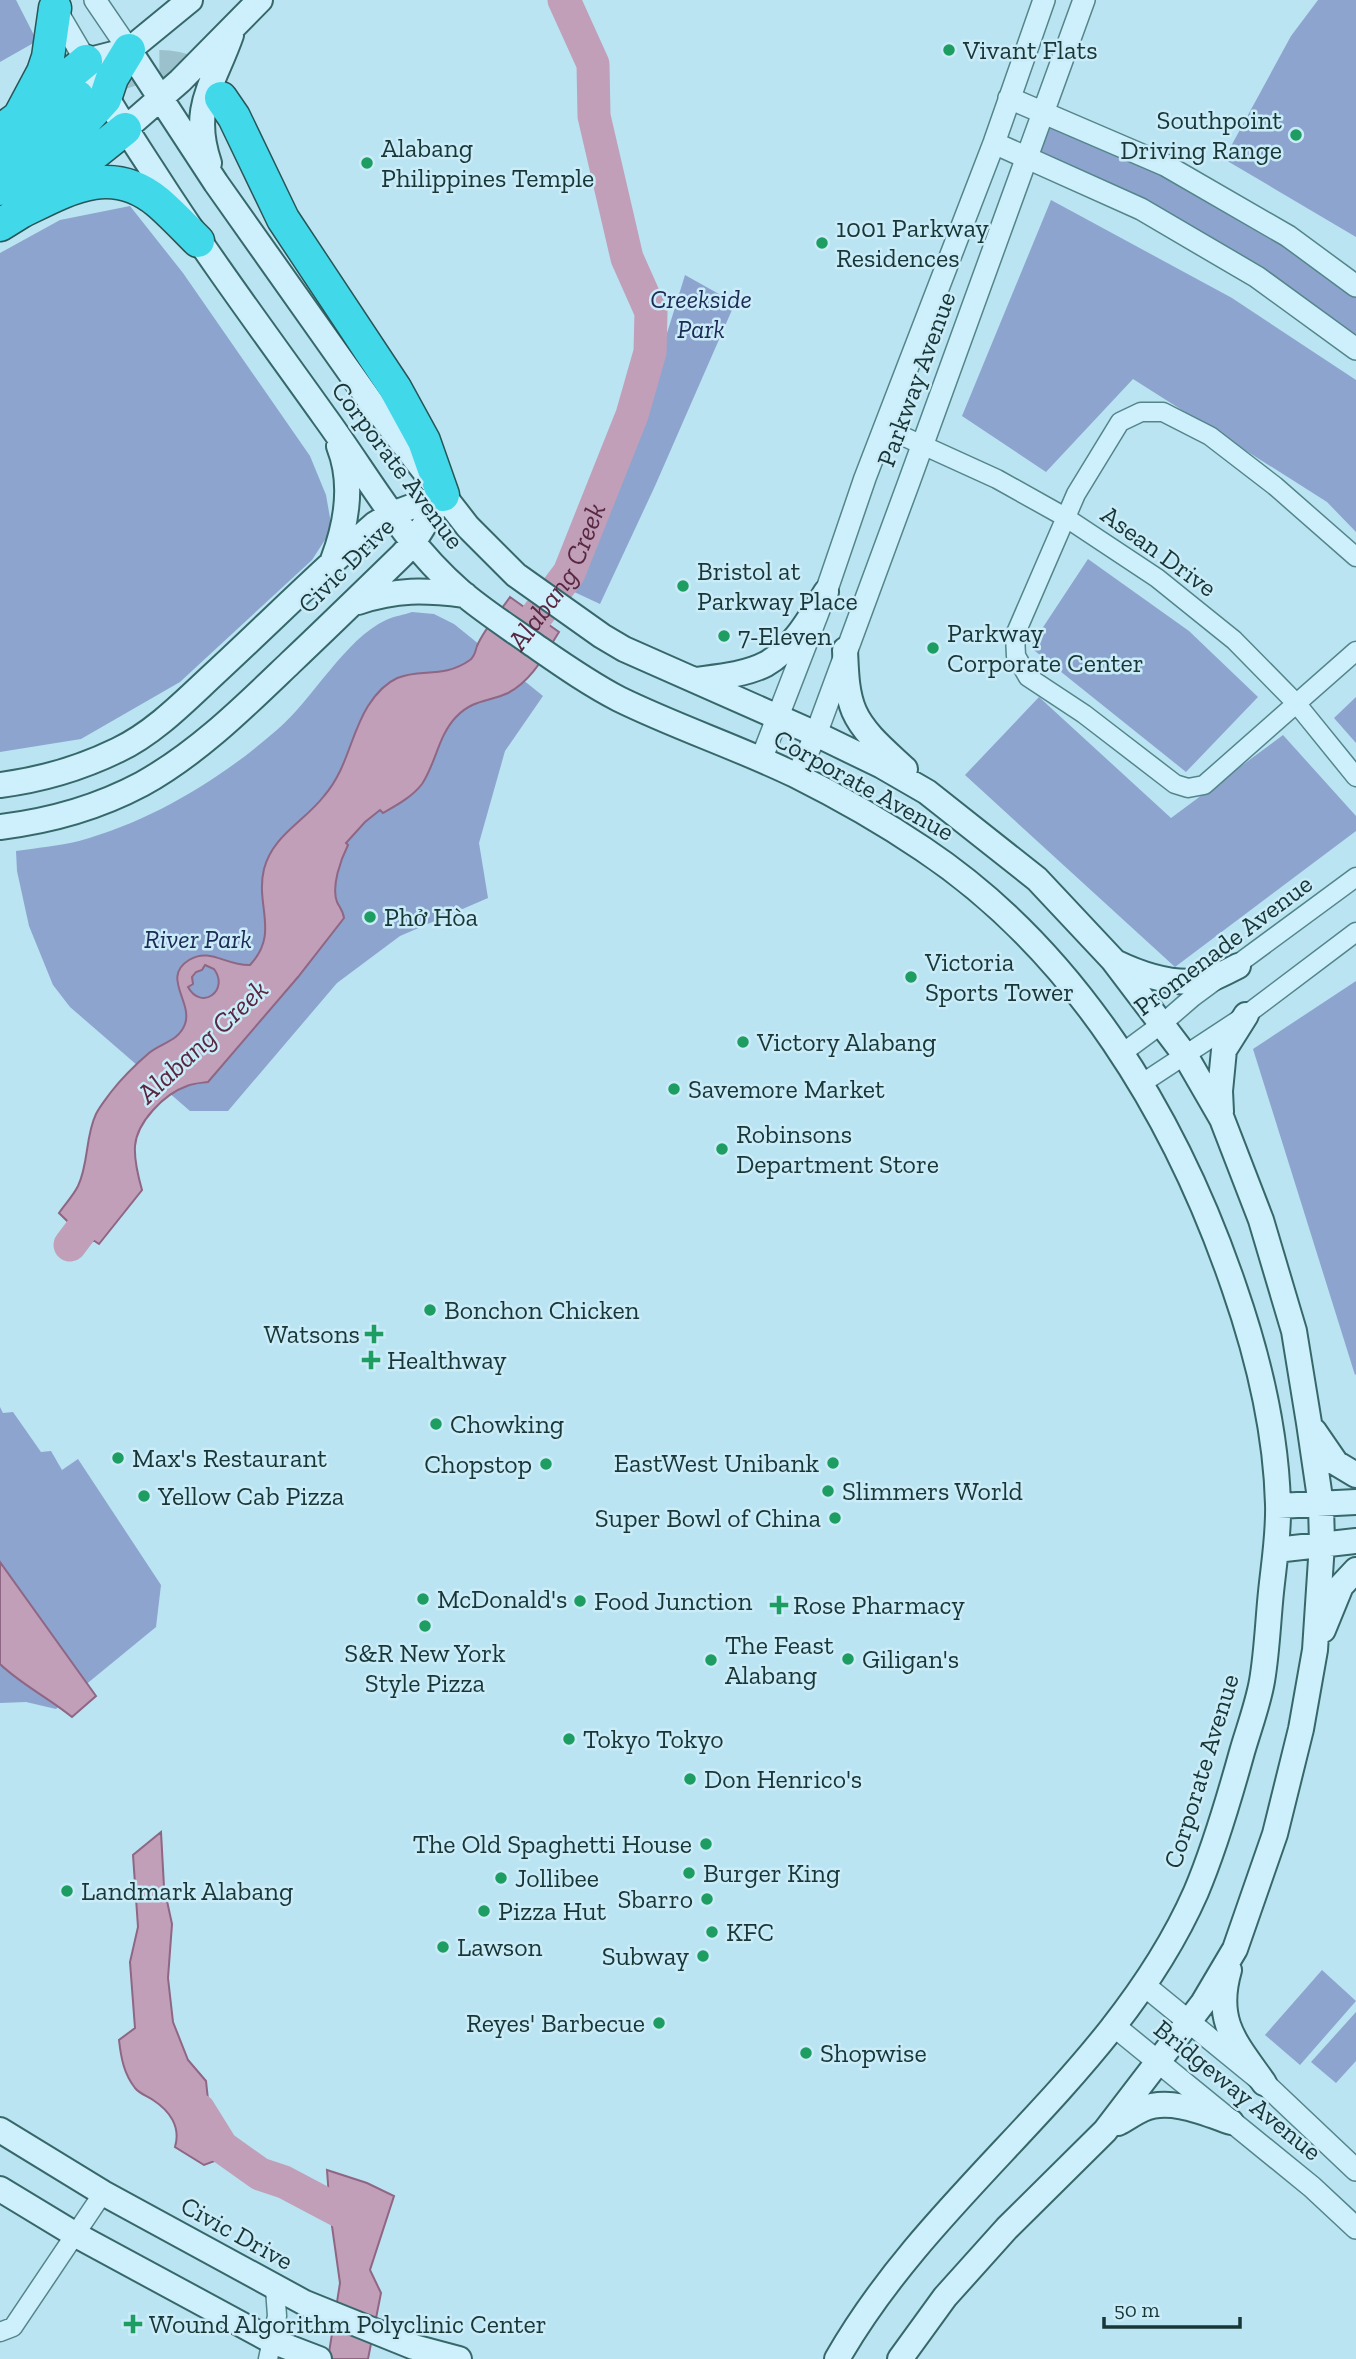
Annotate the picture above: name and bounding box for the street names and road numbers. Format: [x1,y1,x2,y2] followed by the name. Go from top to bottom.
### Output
[870,287,962,471] street label: Parkway Avenue
[325,375,471,555] street label: Corporate Avenue
[1095,498,1223,604] street label: Asean Drive
[291,510,401,620] street label: Civic Drive
[768,722,960,848] street label: Corporate Avenue
[1127,867,1319,1023] street label: Promenade Avenue
[1156,1670,1246,1872] street label: Corporate Avenue
[1148,2013,1328,2167] street label: Bridgeway Avenue
[175,2189,299,2277] street label: Civic Drive

